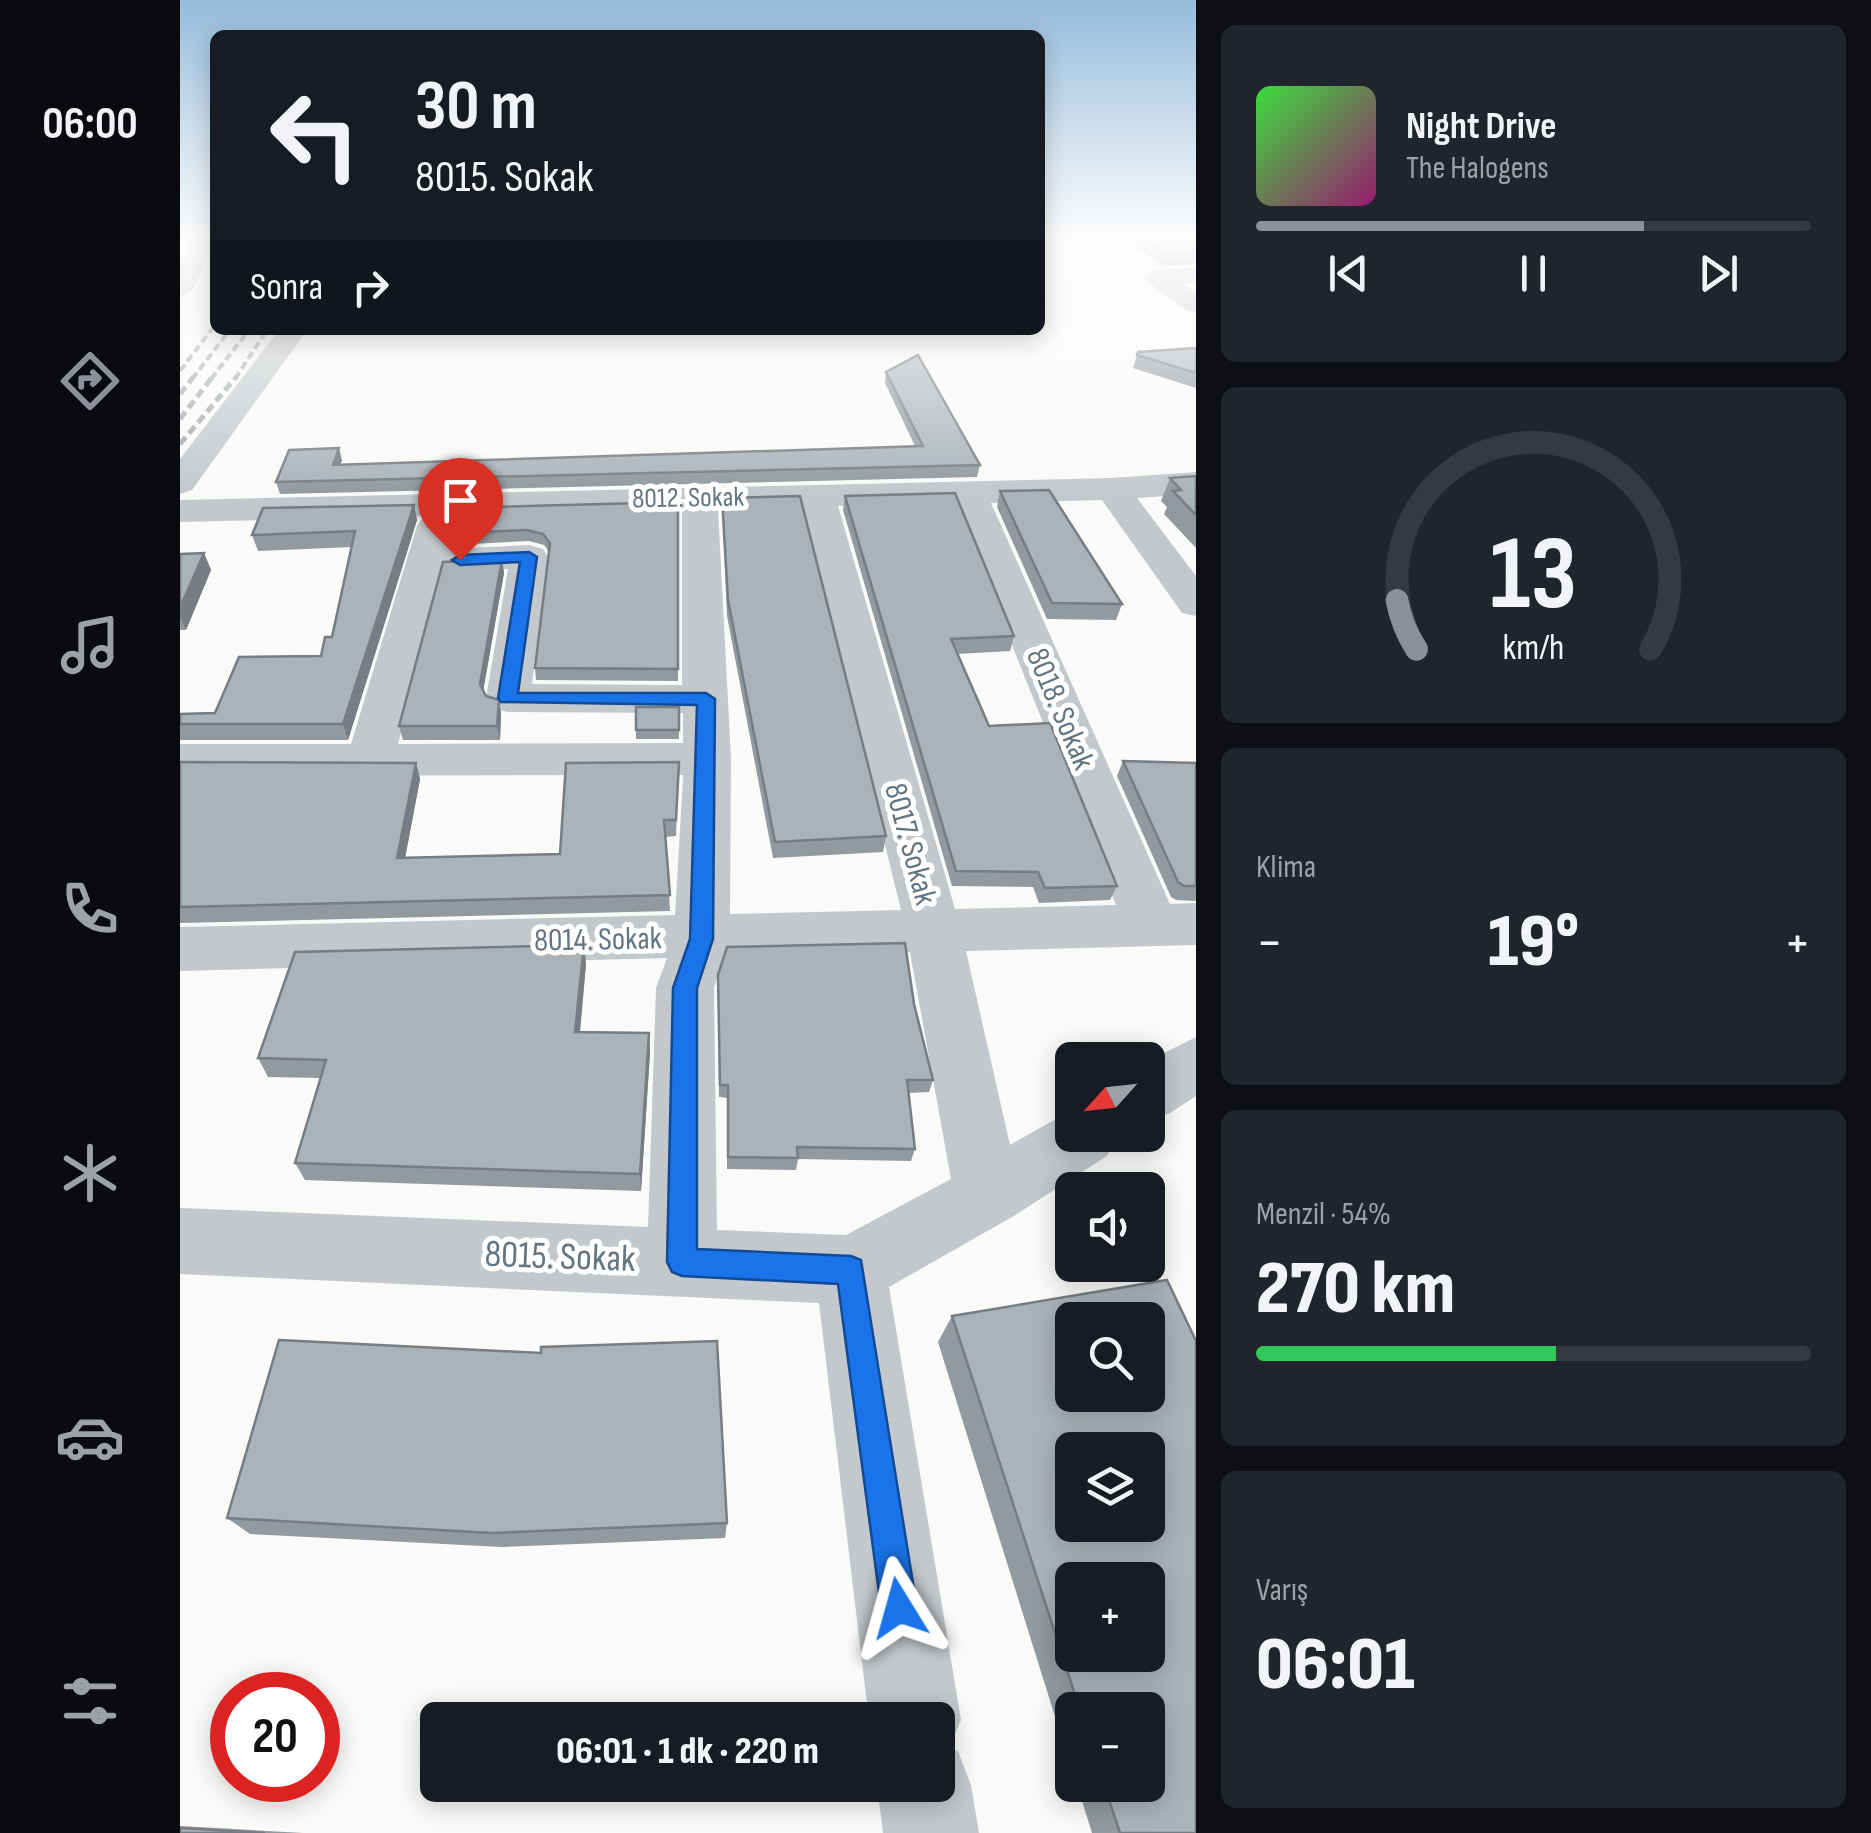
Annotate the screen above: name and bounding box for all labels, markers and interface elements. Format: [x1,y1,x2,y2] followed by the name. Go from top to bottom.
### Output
[415,65,537,149] text: 30 m
[250,70,380,200] icon: left
[42,97,138,152] text: 06:00
[1406,104,1557,149] text: Night Drive
[1406,149,1549,188] text: The Halogens
[415,150,594,205] text: 8015. Sokak
[1321,246,1376,301] icon: previous
[1506,246,1561,301] icon: pause
[1691,246,1746,301] icon: next
[343,260,398,315] icon: right
[250,265,323,310] text: Sonra
[55,346,125,416] icon: directions
[418,458,503,561] pin
[433,473,488,528] icon: arrive
[632,481,745,515] street label: 8012. Sokak
[1490,513,1577,638] text: 13
[55,610,125,680] icon: music
[1503,627,1564,670] text: km/h
[1017,642,1103,776] street label: 8018. Sokak
[875,779,945,909] street label: 8017. Sokak
[1256,848,1316,887] text: Klima
[55,874,125,944] icon: phone
[1488,897,1579,988] text: 19°
[1256,910,1283,977] text: −
[1784,910,1811,977] text: +
[534,919,662,961] street label: 8014. Sokak
[1055,1042,1165,1152] north arrow
[1055,1042,1165,1802] map controls
[55,1138,125,1208] icon: climate
[1055,1172,1165,1282] button: sound
[1256,1195,1391,1234] text: Menzil · 54%
[484,1232,637,1282] street label: 8015. Sokak
[1256,1244,1455,1335] text: 270 km
[1055,1302,1165,1412] button: search
[55,1402,125,1472] icon: car
[1055,1432,1165,1542] button: layers
[847,1556,951,1660] position arrow
[1055,1562,1165,1672] button: +
[1256,1571,1308,1610] text: Varış
[1256,1620,1415,1711] text: 06:01
[55,1666,125,1736] icon: filters
[210,1672,340,1802] speed limit sign: 20
[1055,1692,1165,1802] button: −
[556,1729,819,1774] text: 06:01 · 1 dk · 220 m

